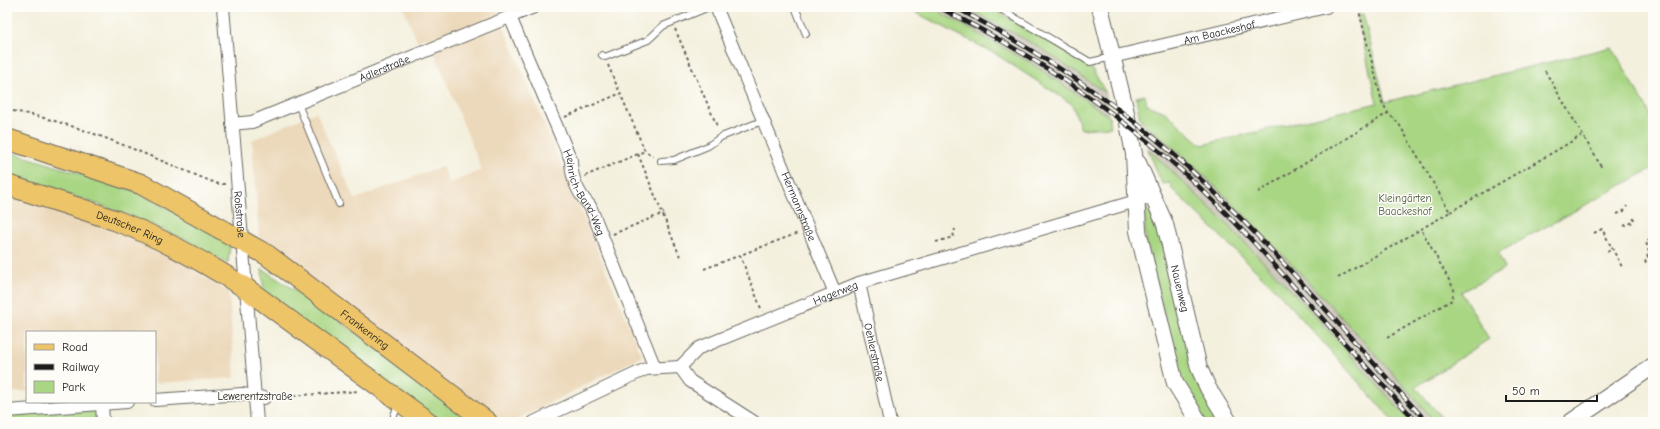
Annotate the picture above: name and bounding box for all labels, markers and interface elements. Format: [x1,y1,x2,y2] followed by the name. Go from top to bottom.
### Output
[1182,17,1257,47] street label: Am Baackeshof
[357,52,412,84] street label: Adlerstraße
[561,147,608,237] street label: Heinrich-Band-Weg
[779,170,819,243] street label: Hermannstraße
[232,190,248,239] street label: Roßstraße
[1378,192,1433,218] park label: Kleingärten Baackeshof
[95,208,166,247] street label: Deutscher Ring
[1168,264,1192,313] street label: Nauenweg
[811,278,860,308] street label: Hagerweg
[338,307,392,352] street label: Frankenring
[862,322,887,383] street label: Oehlerstraße
[26,331,156,403] legend
[62,340,88,354] text: Road
[62,360,100,374] text: Railway
[1506,377,1597,403] scale bar
[62,380,85,394] text: Park
[1512,384,1540,398] text: 50 m
[217,390,293,403] street label: Lewerentzstraße

